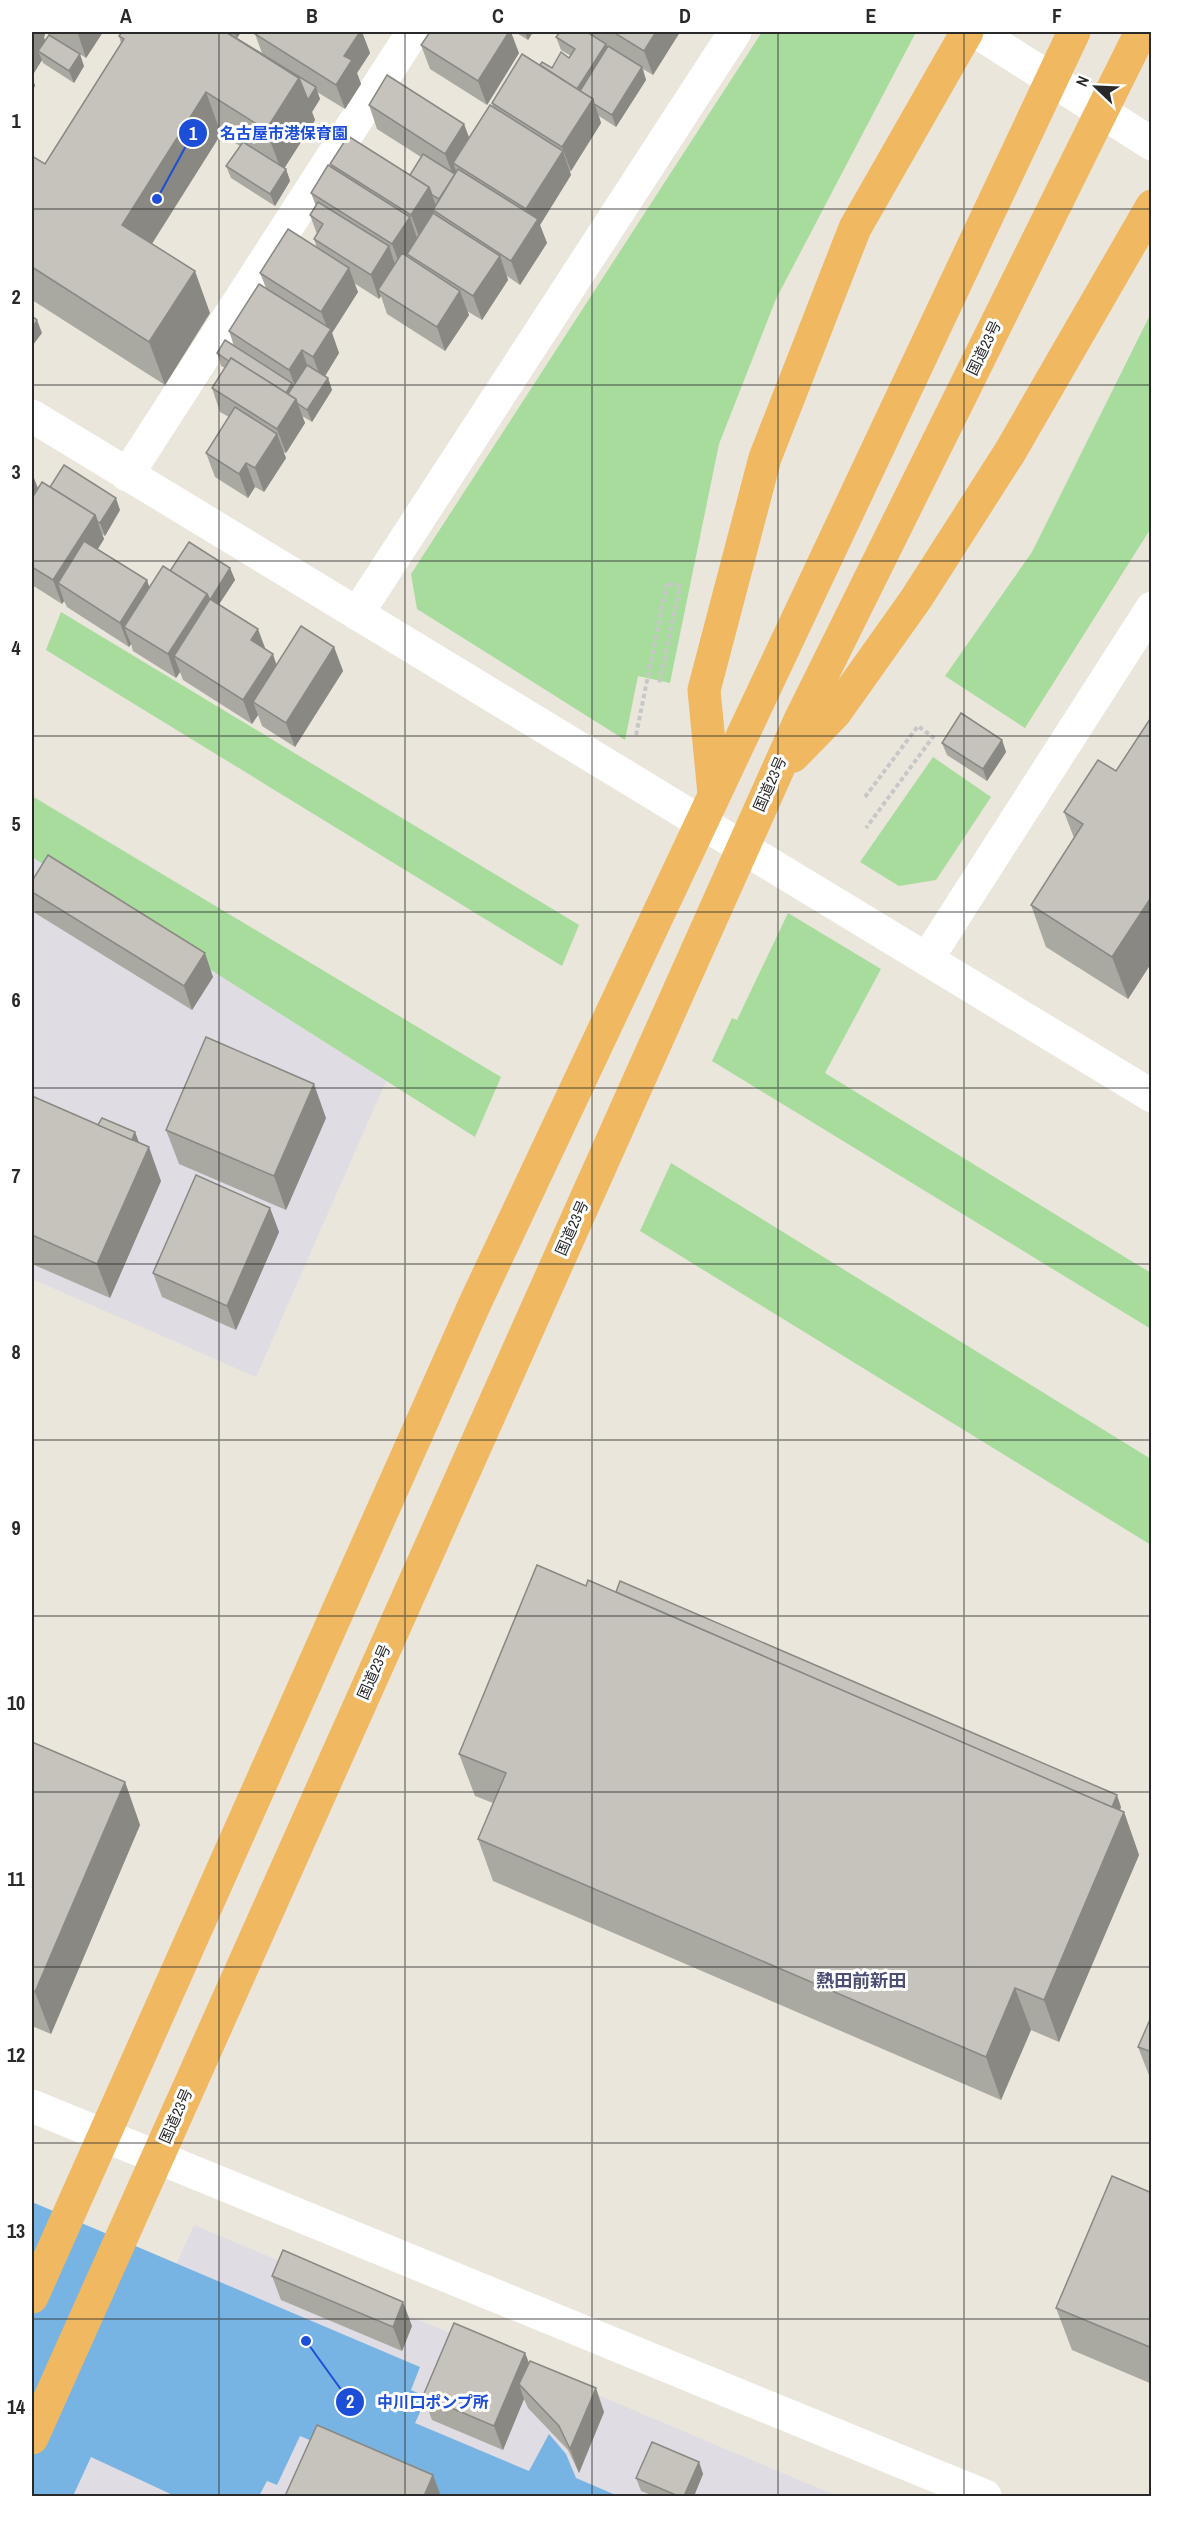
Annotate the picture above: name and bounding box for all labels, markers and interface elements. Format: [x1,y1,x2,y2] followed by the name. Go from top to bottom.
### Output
[120,2,132,29] text: A
[306,2,318,29] text: B
[492,2,504,29] text: C
[679,2,691,29] text: D
[866,2,877,29] text: E
[1052,2,1062,29] text: F
[1066,57,1126,117] north arrow
[1070,72,1094,90] text: N
[11,107,21,134] text: 1
[178,116,360,150] callout: 名古屋市港保育園
[189,121,198,146] text: 1
[220,122,348,144] text: 名古屋市港保育園
[11,283,21,310] text: 2
[961,317,1006,379] street label: 国道23号
[11,458,21,485] text: 3
[11,634,21,661] text: 4
[748,753,791,815] street label: 国道23号
[11,810,21,837] text: 5
[11,986,21,1013] text: 6
[11,1162,21,1189] text: 7
[550,1197,593,1259] street label: 国道23号
[11,1338,21,1365] text: 8
[11,1514,21,1541] text: 9
[352,1641,395,1703] street label: 国道23号
[7,1689,25,1716] text: 10
[7,1865,26,1892] text: 11
[816,1968,906,1993] district label: 熱田前新田
[7,2041,25,2068] text: 12
[154,2085,197,2147] street label: 国道23号
[7,2217,25,2244] text: 13
[335,2385,501,2419] callout: 中川口ポンプ所
[346,2389,354,2414] text: 2
[377,2391,489,2413] text: 中川口ポンプ所
[7,2393,25,2420] text: 14

